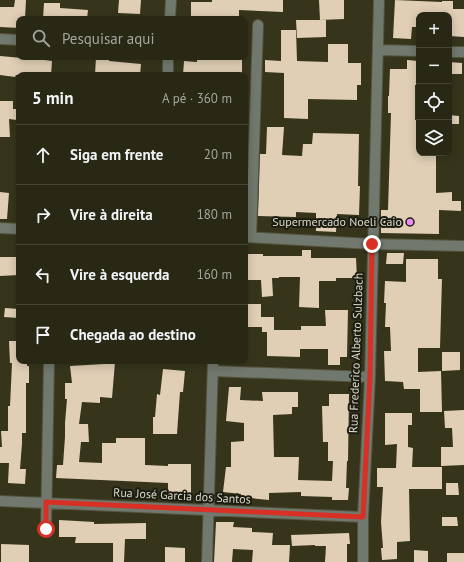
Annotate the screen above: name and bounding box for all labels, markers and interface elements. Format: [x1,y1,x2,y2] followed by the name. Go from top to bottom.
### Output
[416,12,452,156] map controls
[416,12,452,48] button: +
[16,16,248,60] search box
[30,27,52,49] icon: search
[62,29,154,48] text: Pesquisar aqui
[416,48,452,84] button: −
[416,84,452,120] button: locate
[32,87,73,109] text: 5 min
[162,90,232,107] text: A pé · 360 m
[416,120,452,156] button: layers
[32,144,54,166] icon: ahead
[70,145,163,164] text: Siga em frente
[204,146,232,163] text: 20 m
[32,204,54,226] icon: right
[70,205,153,224] text: Vire à direita
[197,206,232,223] text: 180 m
[272,214,402,229] place label: Supermercado Noeli Caio
[405,217,415,227] marker: Supermercado Noeli Caio
[363,235,381,253] route end
[32,264,54,286] icon: left
[70,265,169,284] text: Vire à esquerda
[197,266,232,283] text: 160 m
[345,273,366,433] street label: Rua Frederico Alberto Sulzbach
[32,324,54,346] icon: arrive
[70,325,196,344] text: Chegada ao destino
[113,484,251,507] street label: Rua José Garcia dos Santos
[37,520,55,538] route start

